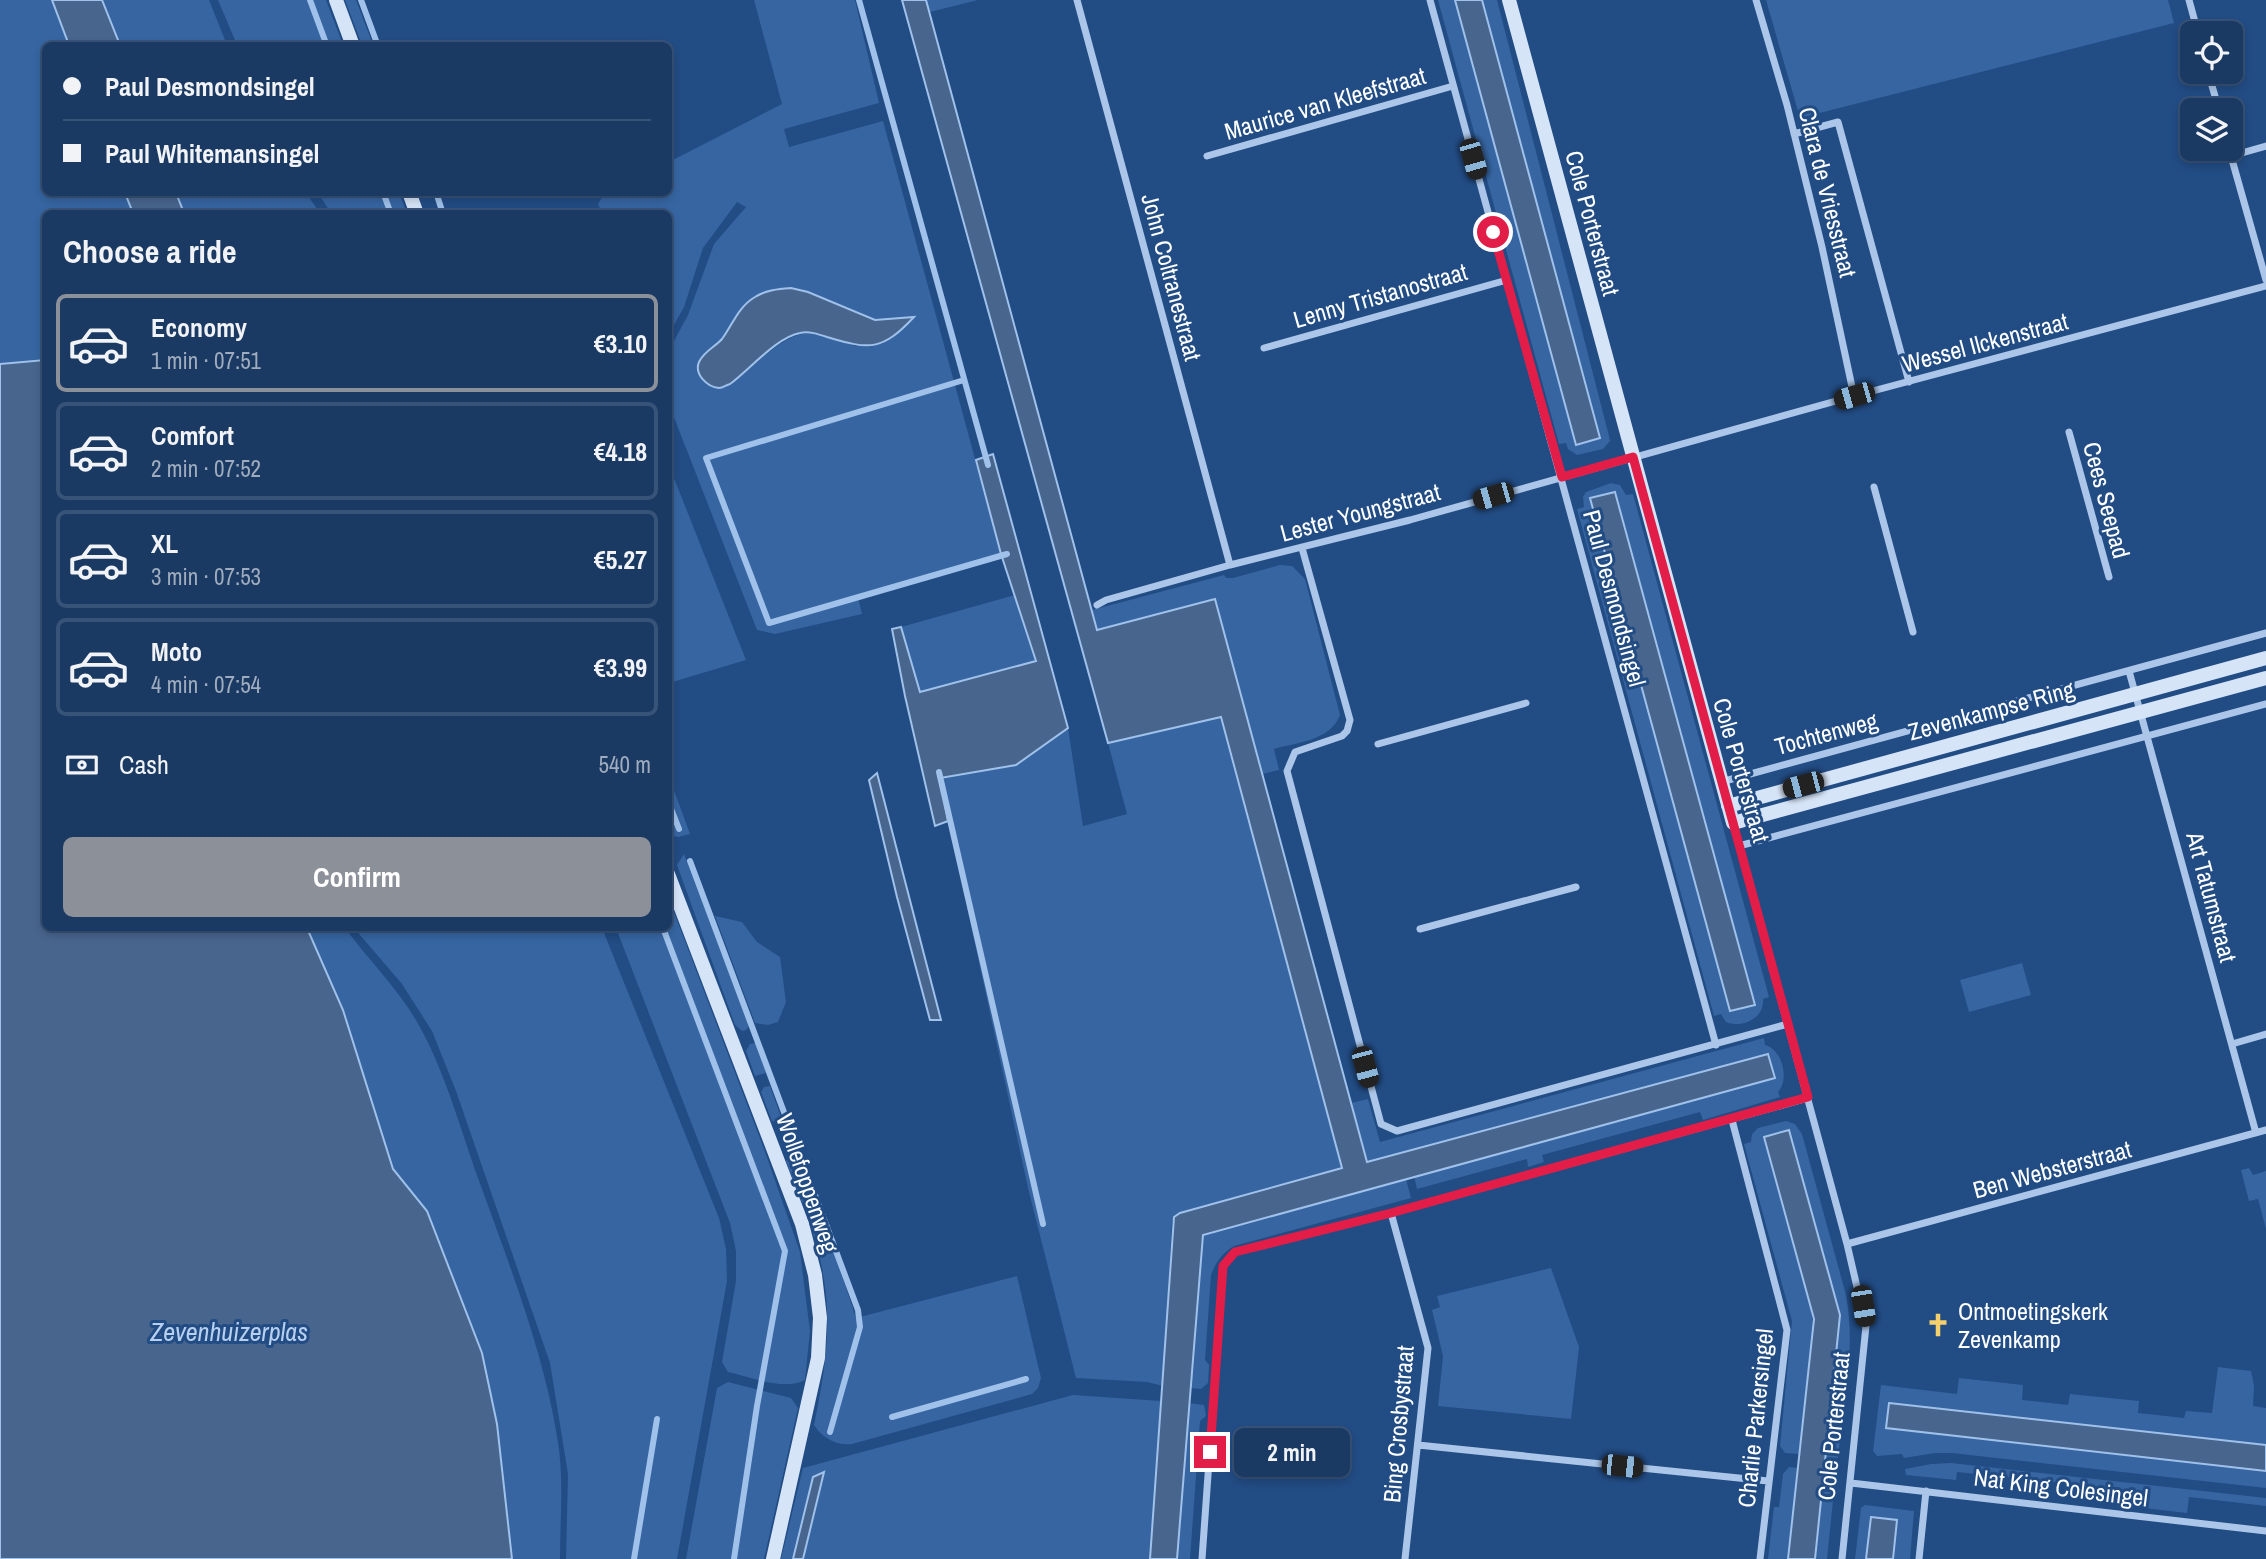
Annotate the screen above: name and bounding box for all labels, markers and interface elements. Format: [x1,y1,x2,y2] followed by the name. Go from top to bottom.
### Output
[2180,21,2243,161] map controls
[2180,21,2243,84] button: locate
[1221,59,1430,147] street label: Maurice van Kleefstraat
[105,69,315,104] text: Paul Desmondsingel
[2180,98,2243,161] button: layers
[1791,104,1865,281] street label: Clara de Vriesstraat
[105,136,319,171] text: Paul Whitemansingel
[1458,136,1489,182] car
[1558,147,1628,299] street label: Cole Porterstraat
[1134,190,1210,365] street label: John Coltranestraat
[1477,216,1509,248] route start
[63,230,237,273] text: Choose a ride
[1289,255,1471,335] street label: Lenny Tristanostraat
[1899,304,2072,379] street label: Wessel Ilckenstraat
[151,310,247,345] text: Economy
[67,312,130,375] icon: car
[594,326,647,361] text: €3.10
[151,345,261,376] text: 1 min · 07:51
[1831,380,1878,412] car
[151,418,234,453] text: Comfort
[67,420,130,483] icon: car
[594,434,647,469] text: €4.18
[2076,438,2138,562] street label: Cees Seepad
[151,453,261,484] text: 2 min · 07:52
[1276,475,1444,549] street label: Lester Youngstraat
[1470,480,1517,512] car
[1576,506,1654,690] street label: Paul Desmondsingel
[151,526,178,561] text: XL
[67,528,130,591] icon: car
[594,542,647,577] text: €5.27
[151,561,261,592] text: 3 min · 07:53
[151,634,202,669] text: Moto
[67,636,130,699] icon: car
[594,650,647,685] text: €3.99
[151,669,261,700] text: 4 min · 07:54
[1904,672,2078,748] street label: Zevenkampse Ring
[1706,694,1778,846] street label: Cole Porterstraat
[1771,704,1881,762] street label: Tochtenweg
[63,746,101,784] icon: cash
[119,747,169,782] text: Cash
[599,749,651,780] text: 540 m
[1780,769,1827,801] car
[2179,827,2245,966] street label: Art Tatumstraat
[63,837,651,917] button: Confirm
[1350,1044,1381,1090] car
[769,1109,847,1257] street label: Wollefoppenweg
[1969,1132,2135,1206] street label: Ben Websterstraat
[1850,1284,1877,1328] car
[1958,1295,2108,1355] place label: Ontmoetingskerk Zevenkamp
[1924,1311,1952,1339] church icon: Ontmoetingskerk Zevenkamp
[149,1314,308,1349] water label: Zevenhuizerplas
[1730,1327,1780,1509] street label: Charlie Parkersingel
[1375,1344,1421,1504] street label: Bing Crosbystraat
[1809,1350,1857,1502] street label: Cole Porterstraat
[1234,1428,1350,1476] callout: 2 min
[1194,1436,1226,1468] route end
[1267,1437,1317,1468] text: 2 min
[1601,1453,1644,1479] car
[1972,1460,2150,1514] street label: Nat King Colesingel

